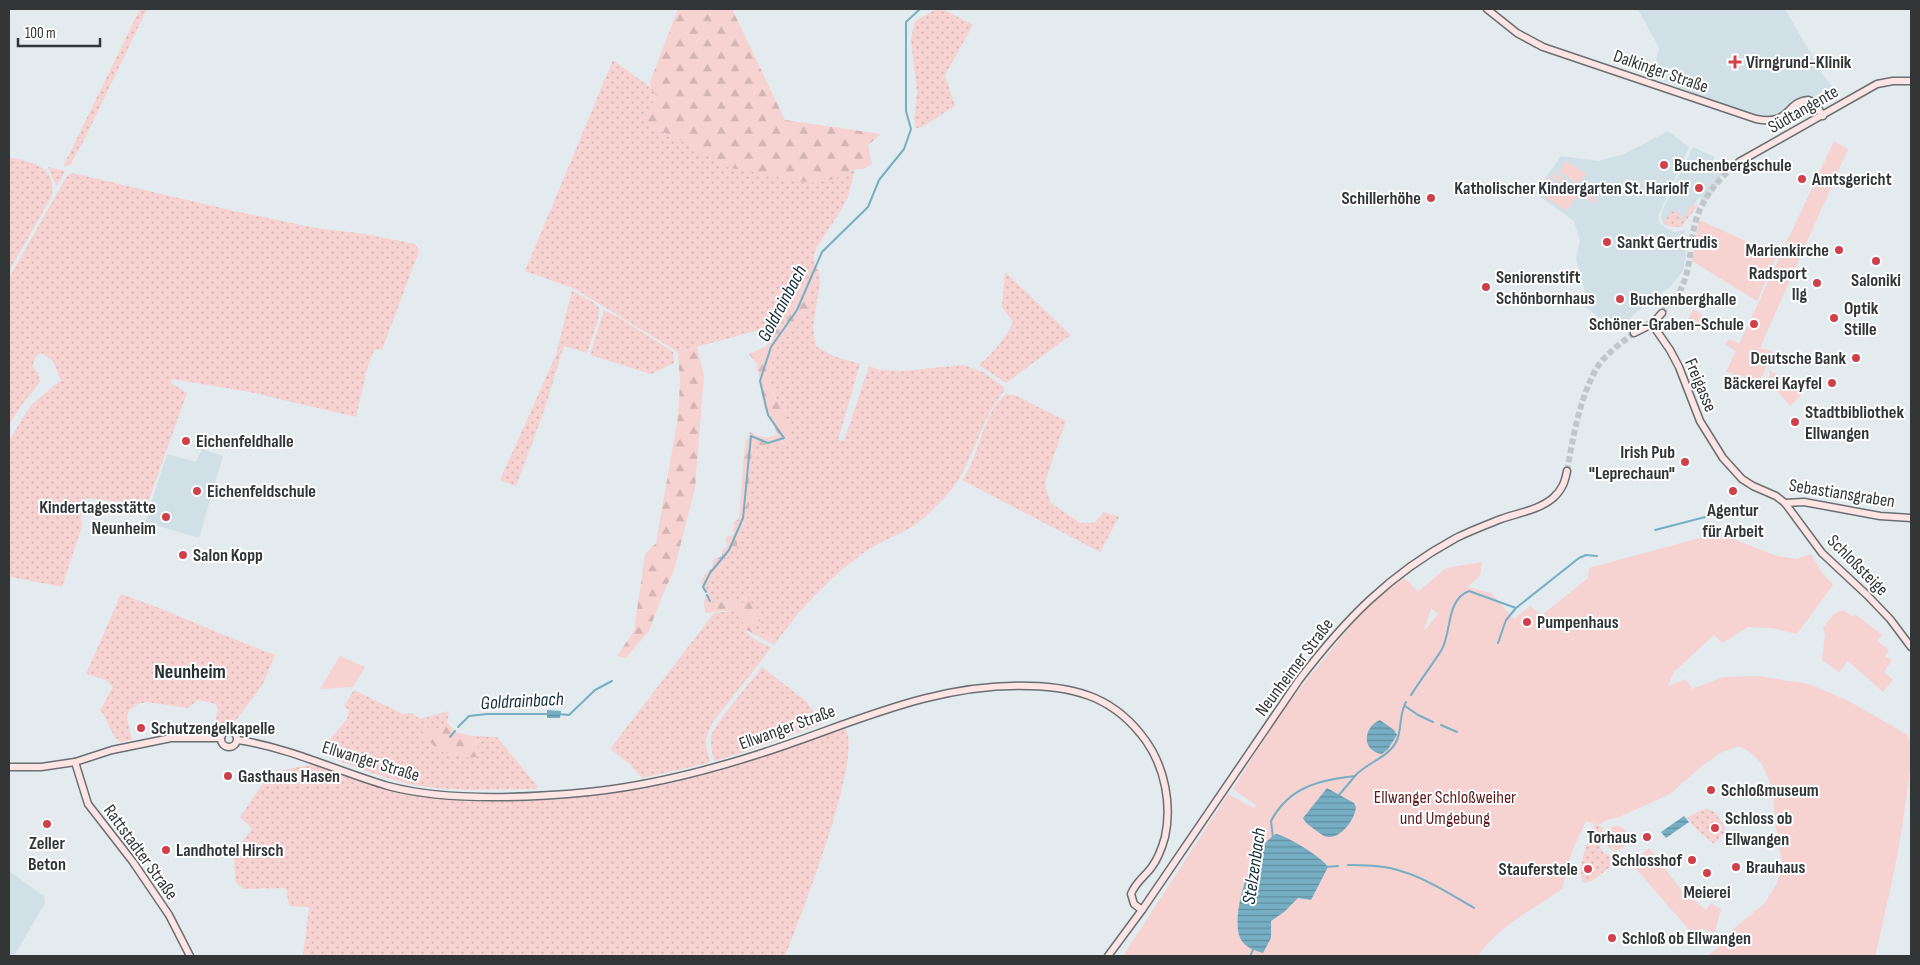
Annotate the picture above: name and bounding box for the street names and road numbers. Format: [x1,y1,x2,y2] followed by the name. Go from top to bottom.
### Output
[1611,45,1711,98] street label: Dalkinger Straße
[1764,81,1842,138] street label: Südtangente
[1680,355,1721,415] street label: Freigasse
[1787,475,1896,512] street label: Sebastiansgraben
[1823,530,1893,600] street label: Schloßsteige
[1251,614,1338,720] street label: Neunheimer Straße
[736,700,838,755] street label: Ellwanger Straße
[320,737,422,786] street label: Ellwanger Straße
[99,801,182,904] street label: Rattstadter Straße

